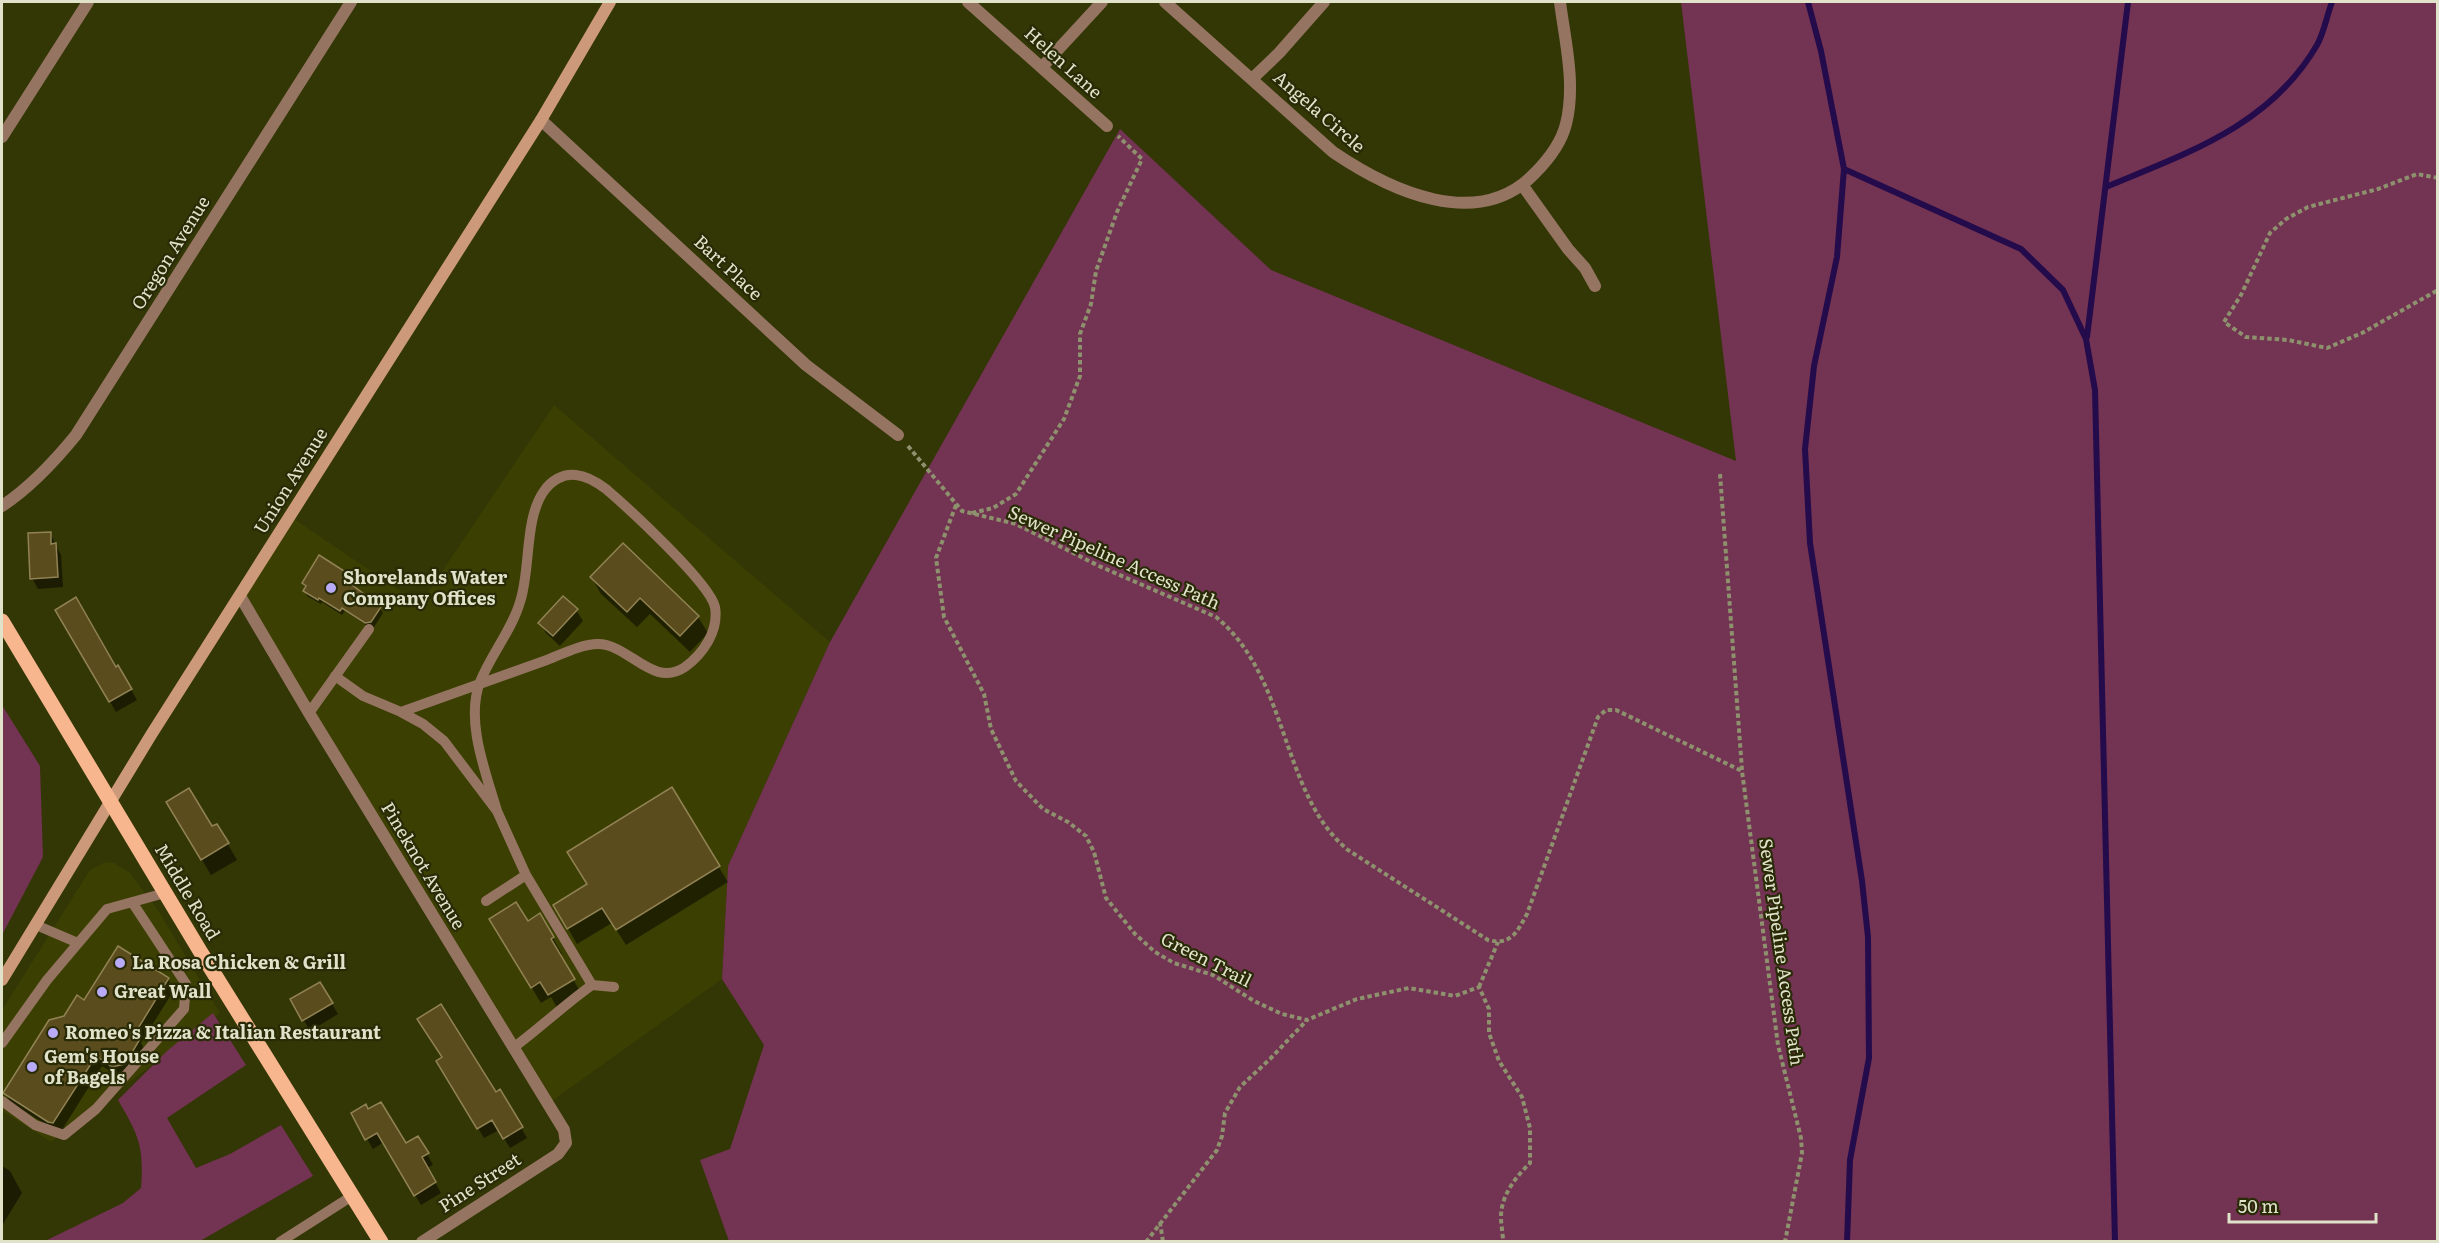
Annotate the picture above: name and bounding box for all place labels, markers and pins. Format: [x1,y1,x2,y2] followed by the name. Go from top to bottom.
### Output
[343,563,507,611] place label: Shorelands Water Company Offices
[324,581,338,595] marker: Shorelands Water Company Offices
[132,948,346,975] place label: La Rosa Chicken & Grill
[113,956,127,970] marker: La Rosa Chicken & Grill
[114,977,212,1004] place label: Great Wall
[95,985,109,999] marker: Great Wall
[65,1018,381,1045] place label: Romeo's Pizza & Italian Restaurant
[46,1026,60,1040] marker: Romeo's Pizza & Italian Restaurant
[44,1042,159,1090] place label: Gem's House of Bagels
[25,1060,39,1074] marker: Gem's House of Bagels

